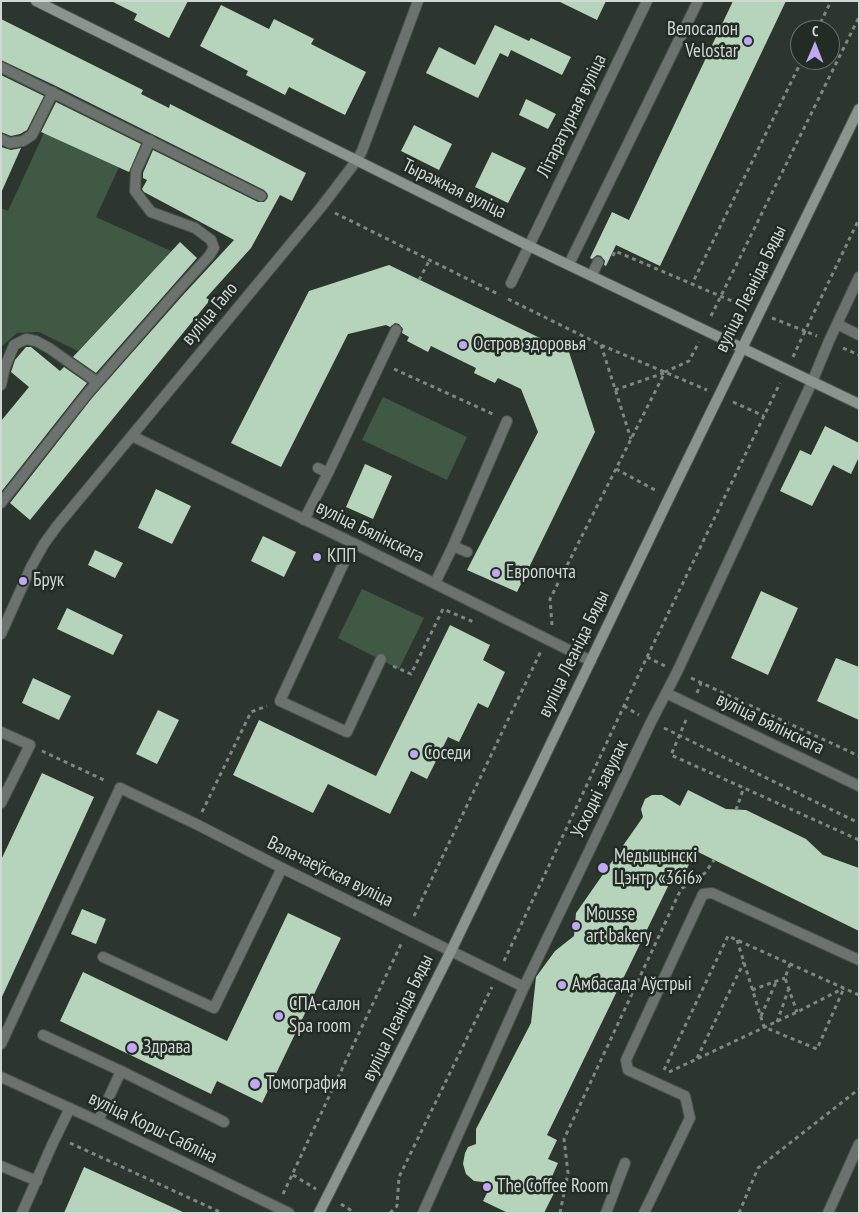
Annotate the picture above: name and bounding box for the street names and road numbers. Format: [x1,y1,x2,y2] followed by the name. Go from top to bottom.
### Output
[532,51,612,181] street label: Літаратурная вуліца
[398,154,510,224] street label: Тыражная вуліца
[710,222,792,356] street label: вуліца Леаніда Бяды
[177,278,243,350] street label: вуліца Гало
[312,496,428,568] street label: вуліца Бялінскага
[533,587,615,721] street label: вуліца Леаніда Бяды
[712,688,828,760] street label: вуліца Бялінскага
[567,736,633,842] street label: Усходні завулак
[263,832,397,912] street label: Валачаеўская вуліца
[357,951,439,1085] street label: вуліца Леаніда Бяды
[85,1087,221,1169] street label: вуліца Корш-Сабліна

